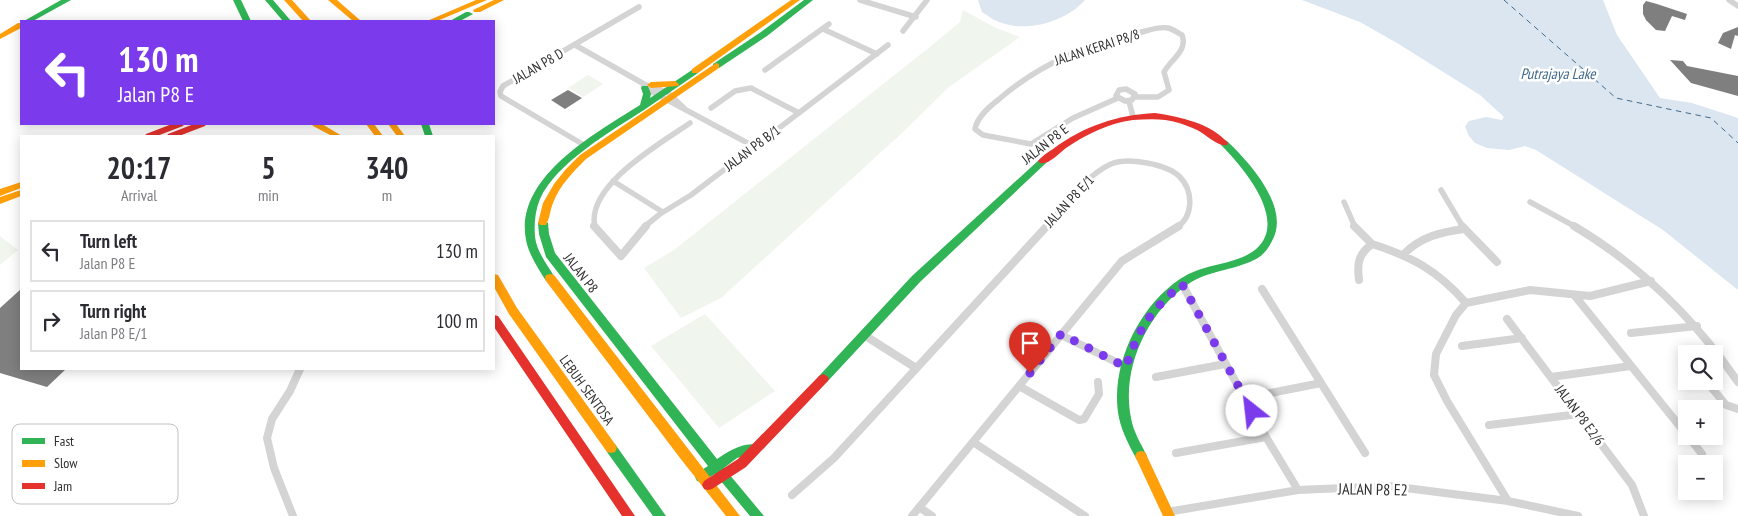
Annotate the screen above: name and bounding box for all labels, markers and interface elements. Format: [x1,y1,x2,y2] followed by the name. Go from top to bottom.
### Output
[1051,25,1142,69] street label: JALAN KERAI P8/8
[118,36,199,82] text: 130 m
[35,40,100,105] icon: left
[508,44,567,88] street label: JALAN P8 D
[1520,64,1596,83] water label: Putrajaya Lake
[118,80,194,108] text: Jalan P8 E
[1017,120,1072,169] street label: JALAN P8 E
[720,121,784,176] street label: JALAN P8 B/1
[107,148,171,187] text: 20:17
[261,148,276,187] text: 5
[365,148,408,187] text: 340
[1040,171,1098,232] street label: JALAN P8 E/1
[121,185,157,205] text: Arrival
[258,185,279,205] text: min
[382,185,392,205] text: m
[80,229,137,253] text: Turn left
[37,237,65,265] icon: left
[436,239,478,263] text: 130 m
[559,249,602,297] street label: JALAN P8
[80,253,135,273] text: Jalan P8 E
[80,299,146,323] text: Turn right
[37,307,65,335] icon: right
[436,309,478,333] text: 100 m
[1009,322,1051,373] pin
[80,323,147,343] text: Jalan P8 E/1
[1016,329,1044,357] icon: arrive
[1678,345,1723,500] map controls
[1678,345,1723,390] button: search
[556,352,619,429] street label: LEBUH SENTOSA
[1551,380,1609,449] street label: JALAN P8 E2/6
[1225,384,1277,436] position arrow
[1678,400,1723,445] button: +
[12,424,178,504] legend
[54,432,74,450] text: Fast
[54,454,78,472] text: Slow
[1678,455,1723,500] button: −
[53,477,72,495] text: Jam
[1337,478,1408,500] street label: JALAN P8 E2

